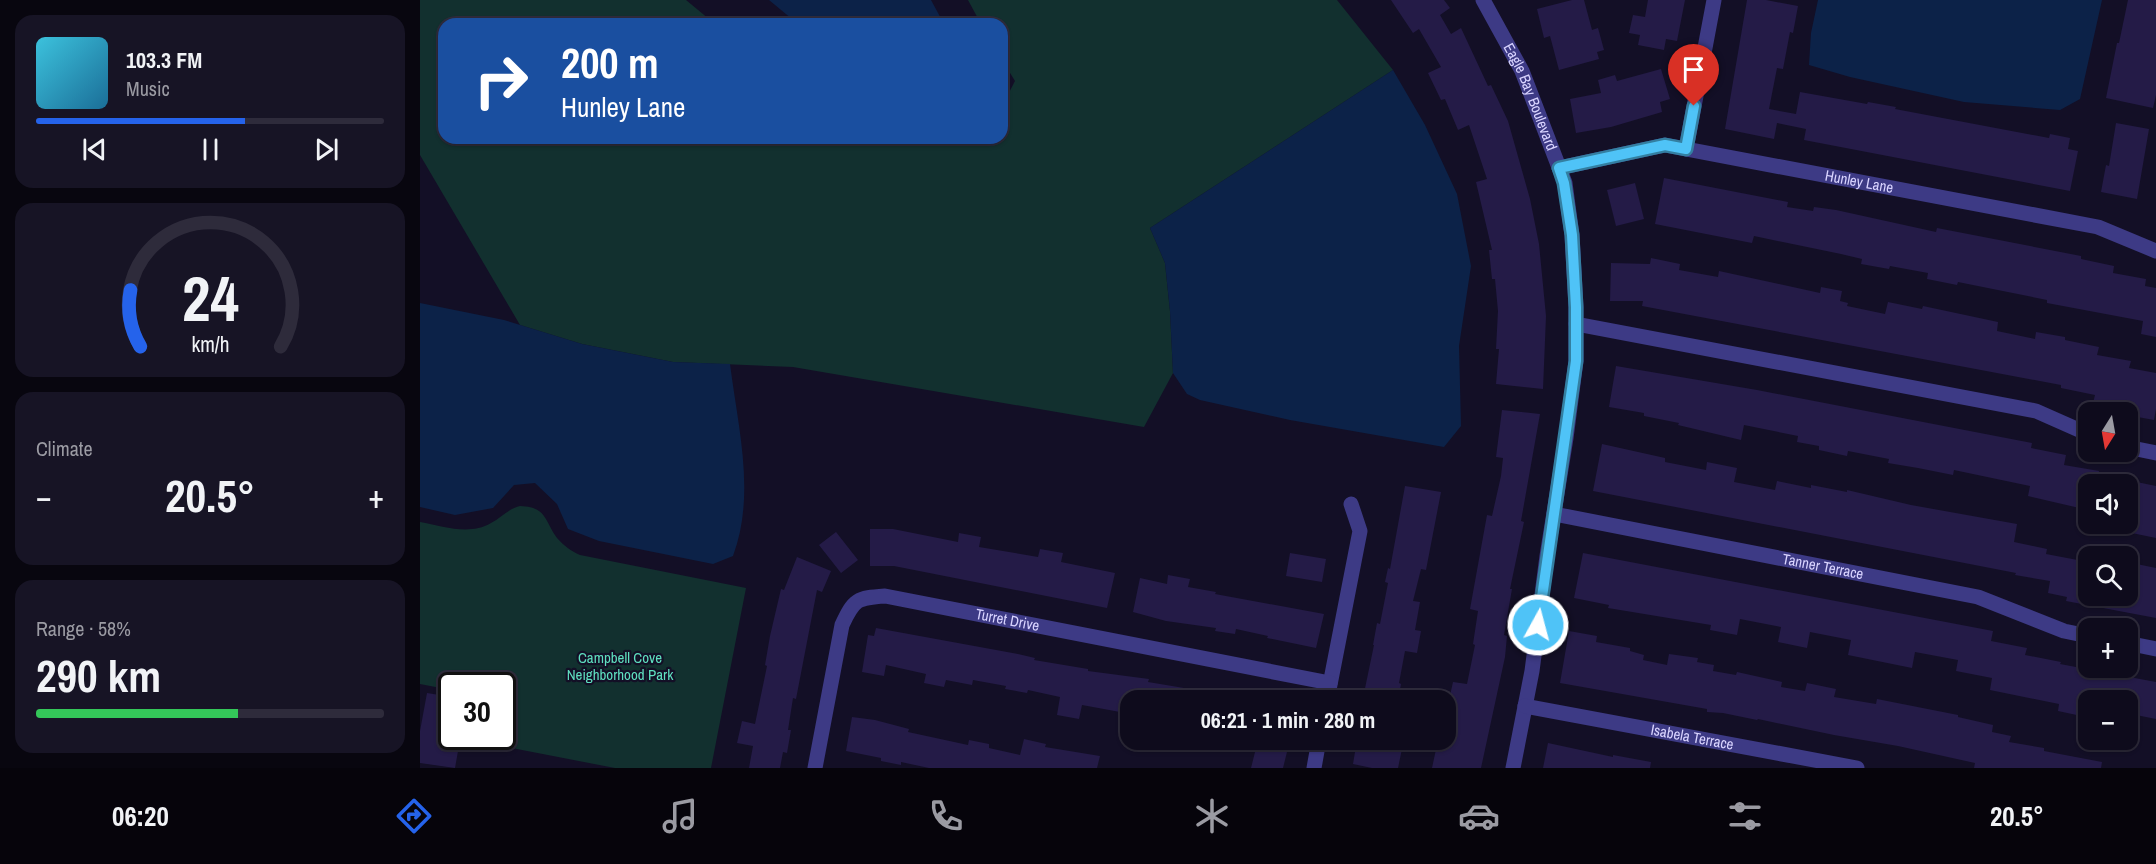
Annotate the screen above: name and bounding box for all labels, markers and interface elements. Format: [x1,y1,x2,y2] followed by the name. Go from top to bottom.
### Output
[561,35,659,91] text: 200 m
[1499,39,1563,153] street label: Eagle Bay Boulevard
[462,42,540,120] icon: right
[1668,44,1719,106] pin
[126,45,202,75] text: 103.3 FM
[1677,53,1710,86] icon: arrive
[126,75,170,102] text: Music
[561,89,685,125] text: Hunley Lane
[78,133,111,166] icon: previous
[194,133,227,166] icon: pause
[310,133,343,166] icon: next
[1823,165,1895,198] street label: Hunley Lane
[182,256,238,340] text: 24
[191,330,229,359] text: km/h
[2078,402,2138,462] north arrow
[2078,402,2138,750] map controls
[36,435,93,462] text: Climate
[165,465,255,526] text: 20.5°
[36,474,52,518] text: −
[368,474,384,518] text: +
[2078,474,2138,534] button: sound
[2078,546,2138,606] button: search
[1781,548,1865,584] street label: Tanner Terrace
[1506,593,1570,657] position arrow
[974,603,1041,636] street label: Turret Drive
[36,615,131,642] text: Range · 58%
[2078,618,2138,678] button: +
[36,645,161,706] text: 290 km
[567,647,674,685] park label: Campbell Cove Neighborhood Park
[438,672,516,750] speed limit sign: 30
[2078,690,2138,750] button: −
[1201,705,1375,735] text: 06:21 · 1 min · 280 m
[1649,719,1736,755] street label: Isabela Terrace
[393,795,435,837] icon: directions
[659,795,701,837] icon: music
[925,795,967,837] icon: phone
[1191,795,1233,837] icon: climate
[1458,795,1500,837] icon: car
[1724,795,1766,837] icon: filters
[112,798,169,834] text: 06:20
[1990,798,2044,834] text: 20.5°

